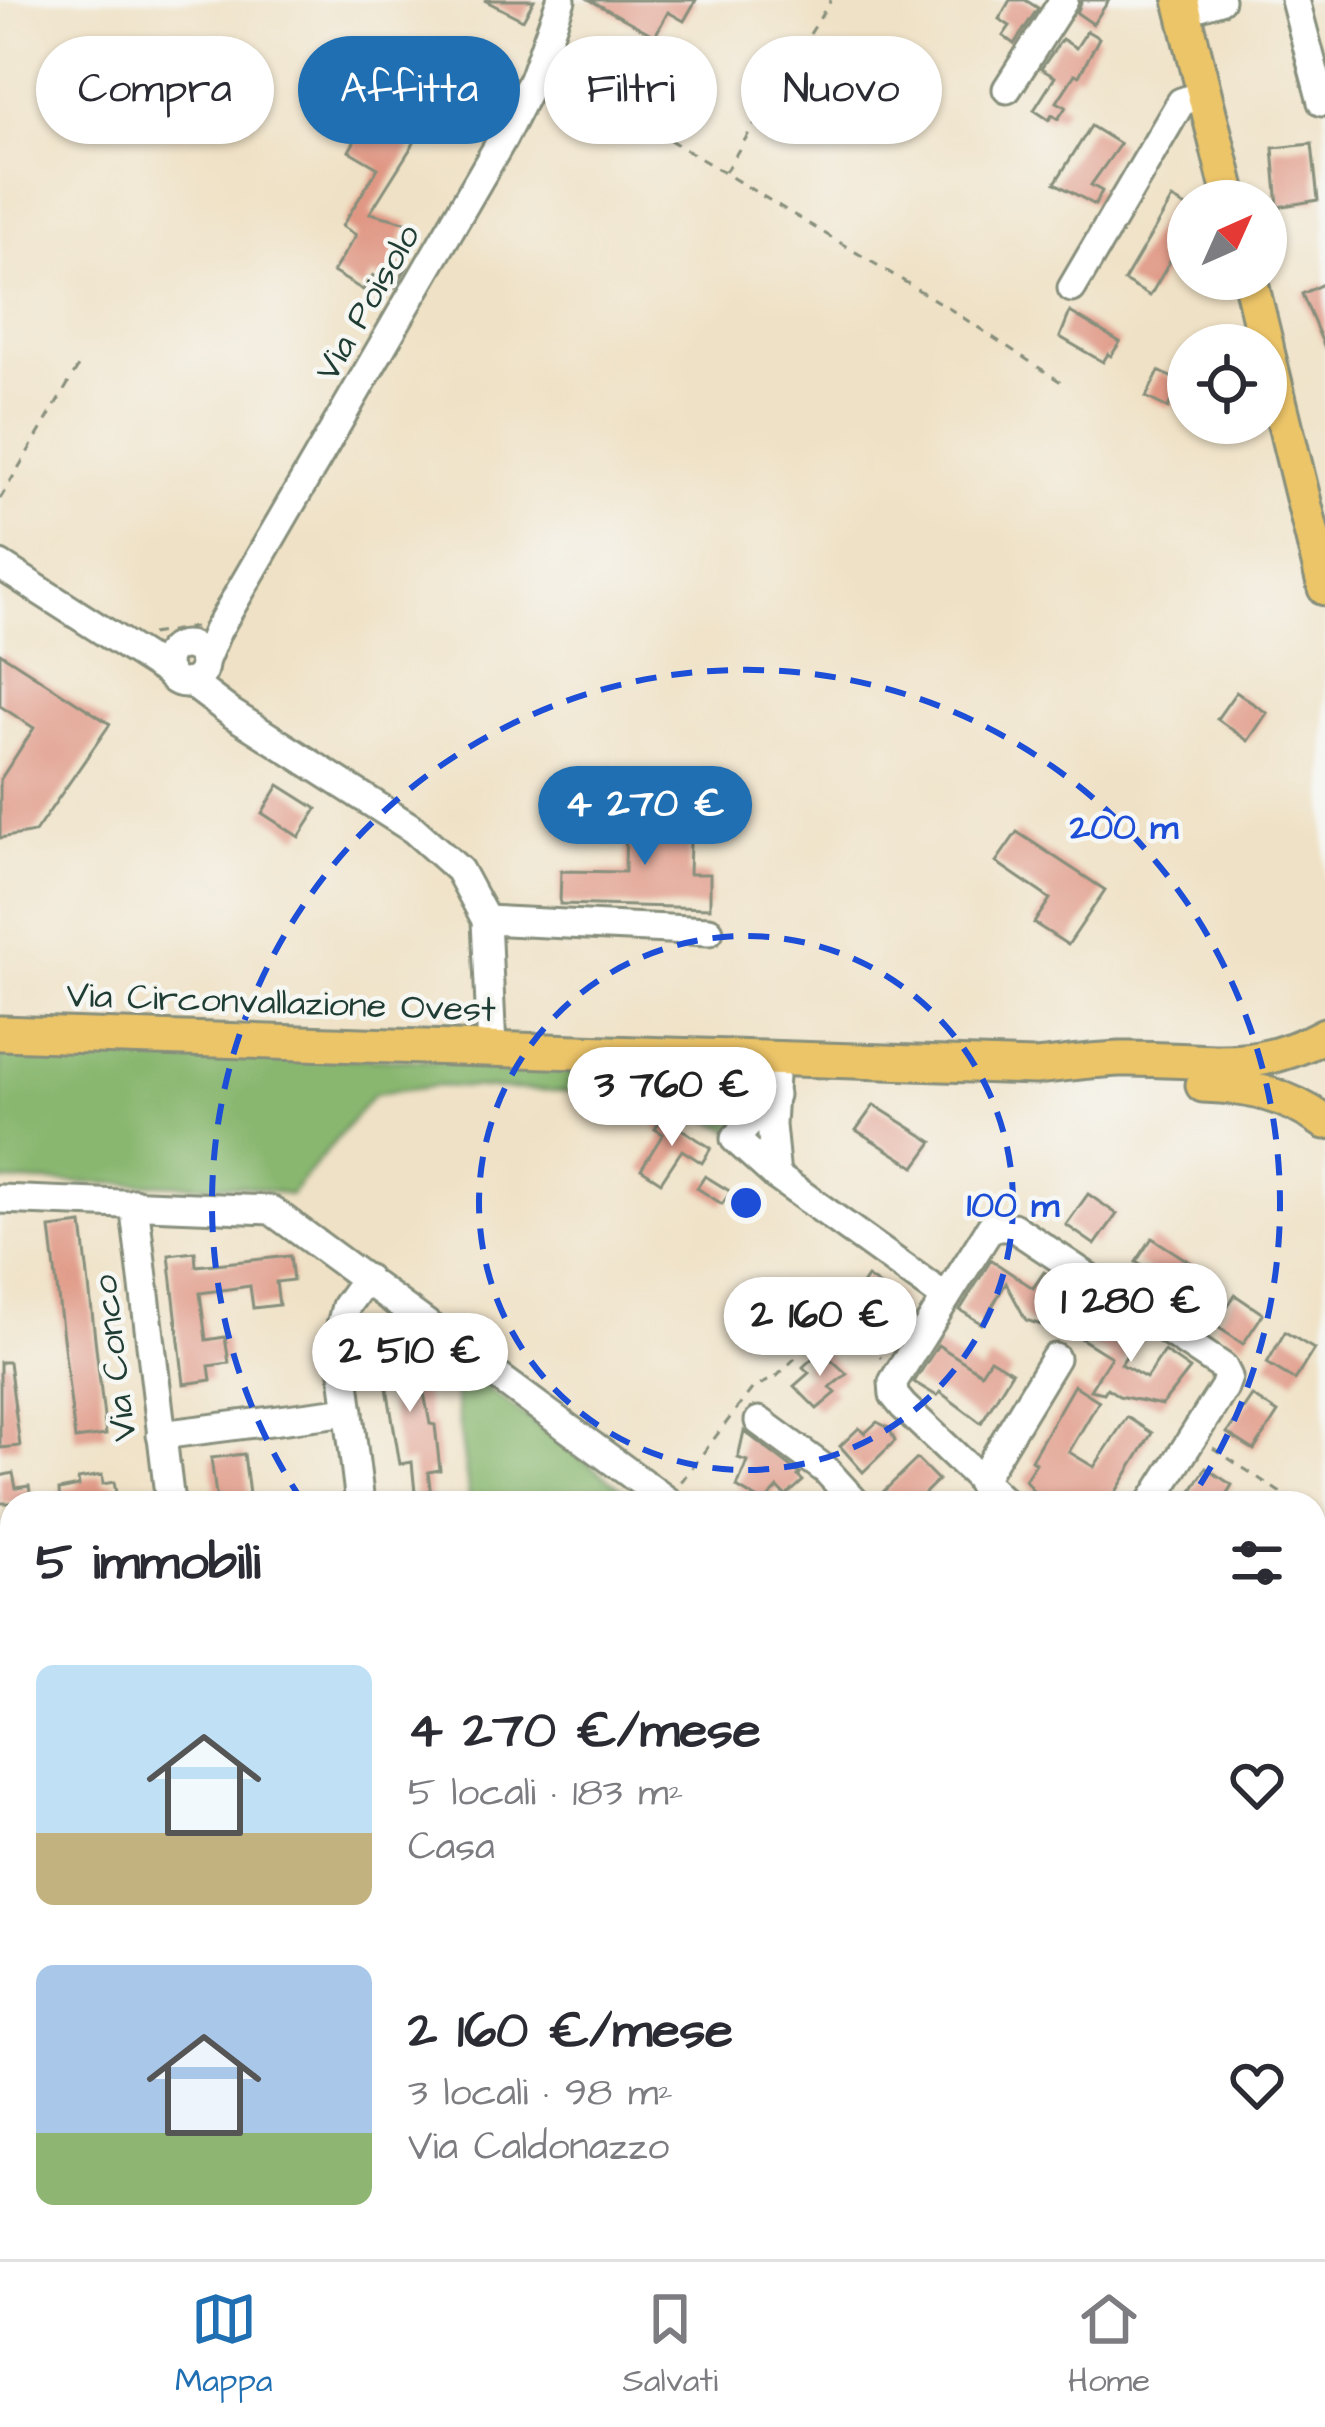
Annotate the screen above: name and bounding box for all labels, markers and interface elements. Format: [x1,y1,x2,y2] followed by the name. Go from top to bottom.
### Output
[36,36,274,144] chip: Compra
[298,36,520,144] chip: Affitta
[544,36,717,144] chip: Filtri
[741,36,942,144] chip: Nuovo
[1167,180,1287,300] north arrow
[1167,180,1287,444] map controls
[303,215,433,391] street label: Via Poisolo
[1167,324,1287,444] button: locate
[534,766,756,868] pin: 4 270 €
[565,778,725,832] text: 4 270 €
[1069,802,1179,853] text: 200 m
[65,970,497,1036] street label: Via Circonvallazione Ovest
[561,1047,783,1149] pin: 3 760 €
[594,1059,750,1113] text: 3 760 €
[967,1180,1060,1231] text: 100 m
[725,1182,767,1224] centre of rings
[1020,1263,1242,1365] pin: 1 280 €
[79,1272,151,1444] street label: Via Conco
[1061,1275,1201,1329] text: 1 280 €
[709,1277,931,1379] pin: 2 160 €
[751,1289,889,1343] text: 2 160 €
[299,1313,521,1415] pin: 2 510 €
[339,1325,481,1379] text: 2 510 €
[36,1528,260,1599] text: 5 immobili
[1224,1530,1290,1596] icon: filters
[408,1696,761,1767] text: 4 270 €/mese
[132,1713,276,1857] icon: home
[1224,1752,1290,1818] icon: heart
[408,1767,683,1821] text: 5 locali · 183 m²
[408,1821,495,1875] text: Casa
[408,1996,733,2067] text: 2 160 €/mese
[132,2013,276,2157] icon: home
[1224,2052,1290,2118] icon: heart
[408,2067,673,2121] text: 3 locali · 98 m²
[408,2121,669,2175] text: Via Caldonazzo
[175,2286,273,2404] tab: Mappa
[623,2286,718,2404] tab: Salvati
[1068,2286,1150,2404] tab: Home

